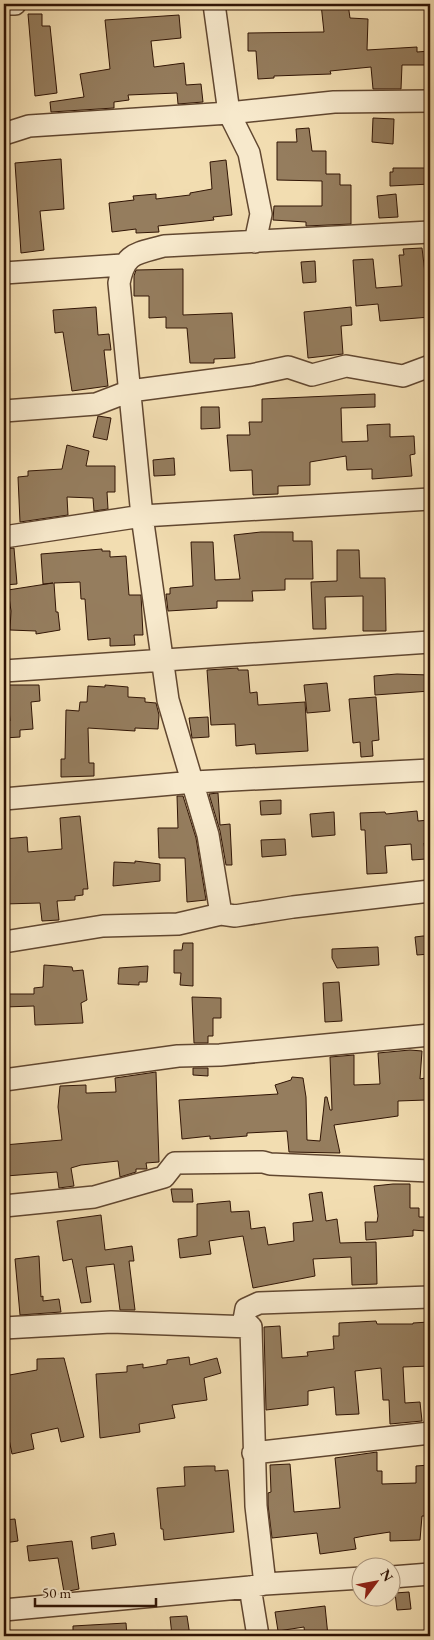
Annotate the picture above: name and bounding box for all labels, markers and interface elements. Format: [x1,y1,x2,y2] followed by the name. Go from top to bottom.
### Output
[352,1558,402,1608] north arrow
[376,1566,398,1585] text: N
[35,1575,156,1607] scale bar
[42,1583,71,1602] text: 50 m

